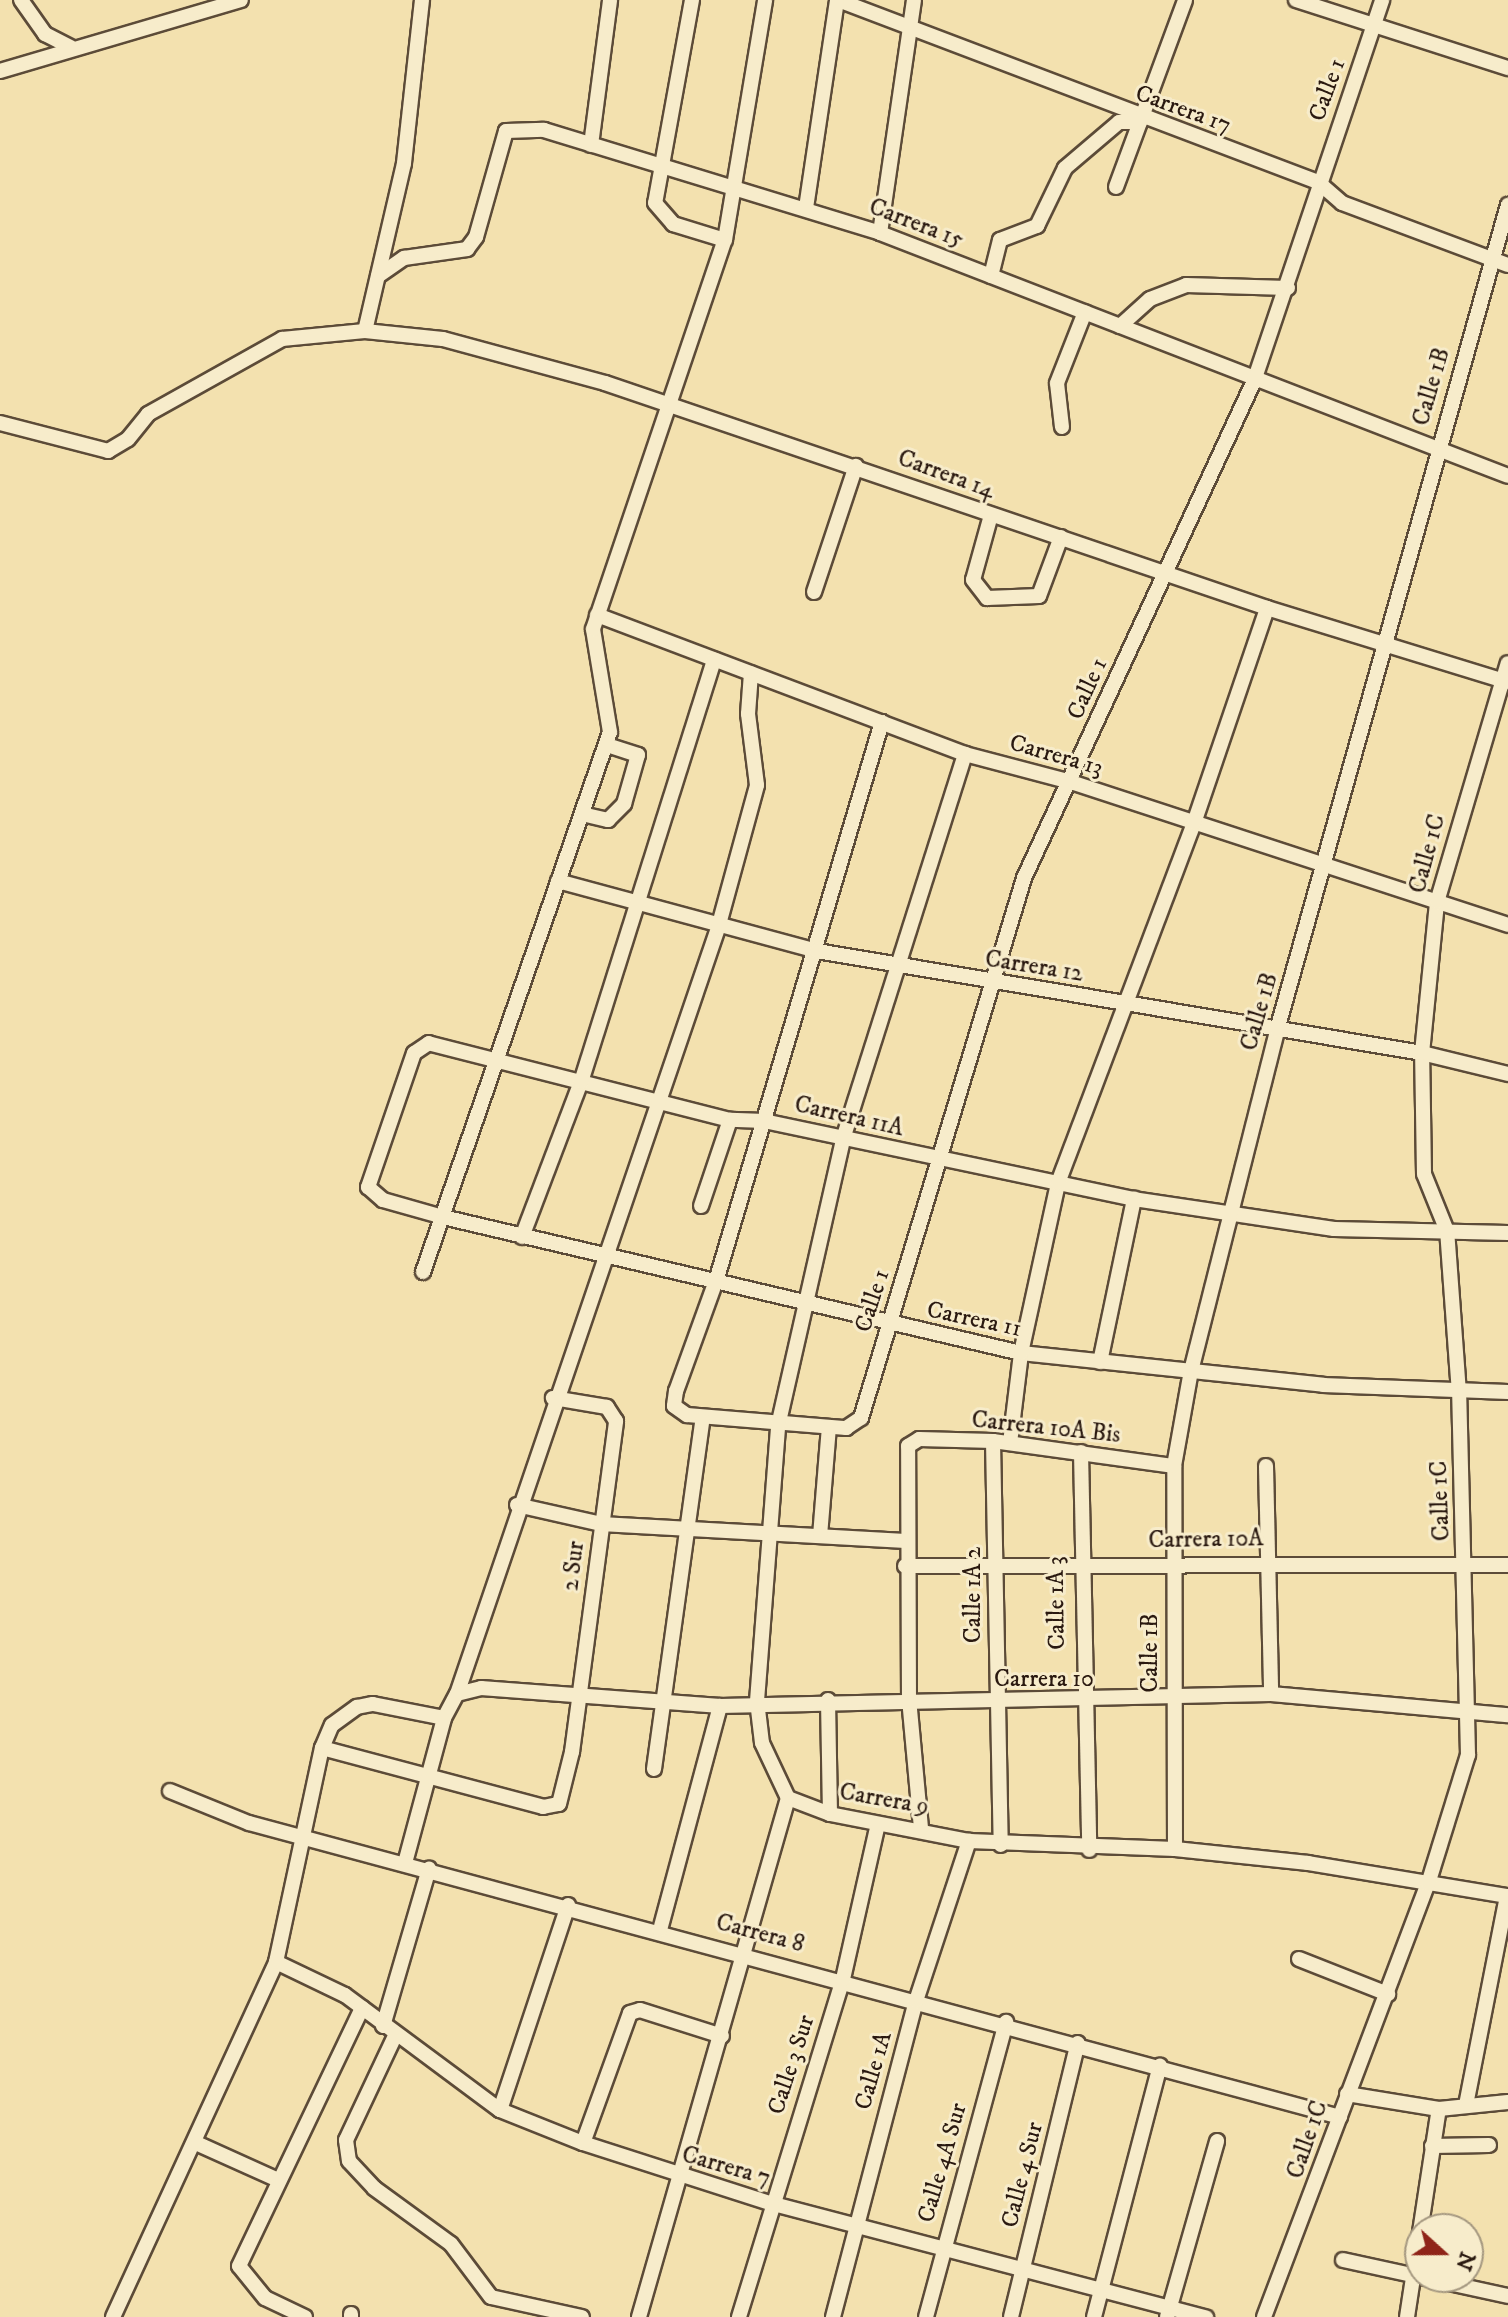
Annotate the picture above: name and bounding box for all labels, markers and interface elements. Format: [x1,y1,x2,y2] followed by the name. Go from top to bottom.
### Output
[1303,55,1353,125] street label: Calle 1
[1131,79,1235,141] street label: Carrera 17
[865,193,967,255] street label: Carrera 15
[1407,345,1457,429] street label: Calle 1B
[894,444,998,506] street label: Carrera 14
[1062,654,1114,724] street label: Calle 1
[1006,729,1106,783] street label: Carrera 13
[1404,811,1452,897] street label: Calle 1C
[983,945,1085,989] street label: Carrera 12
[1235,970,1285,1054] street label: Calle 1B
[792,1090,906,1144] street label: Carrera 11A
[849,1266,897,1336] street label: Calle 1
[924,1296,1024,1344] street label: Carrera 11
[970,1406,1122,1450] street label: Carrera 10A Bis
[1425,1460,1457,1542] street label: Calle 1C
[1148,1525,1264,1555] street label: Carrera 10A
[557,1539,591,1593] street label: 2 Sur
[960,1547,988,1643] street label: Calle 1A 2
[1042,1556,1072,1650] street label: Calle 1A 3
[1137,1613,1165,1693] street label: Calle 1B
[994,1666,1094,1694] street label: Carrera 10
[837,1778,931,1822] street label: Carrera 9
[713,1908,807,1960] street label: Carrera 8
[762,2012,822,2118] street label: Calle 3 Sur
[849,2029,899,2113] street label: Calle 1A
[1281,2097,1335,2183] street label: Calle 1C
[912,2100,974,2226] street label: Calle 4A Sur
[996,2119,1050,2231] street label: Calle 4 Sur
[678,2141,774,2193] street label: Carrera 7
[1404,2213,1484,2293] north arrow
[1449,2248,1481,2274] text: N

